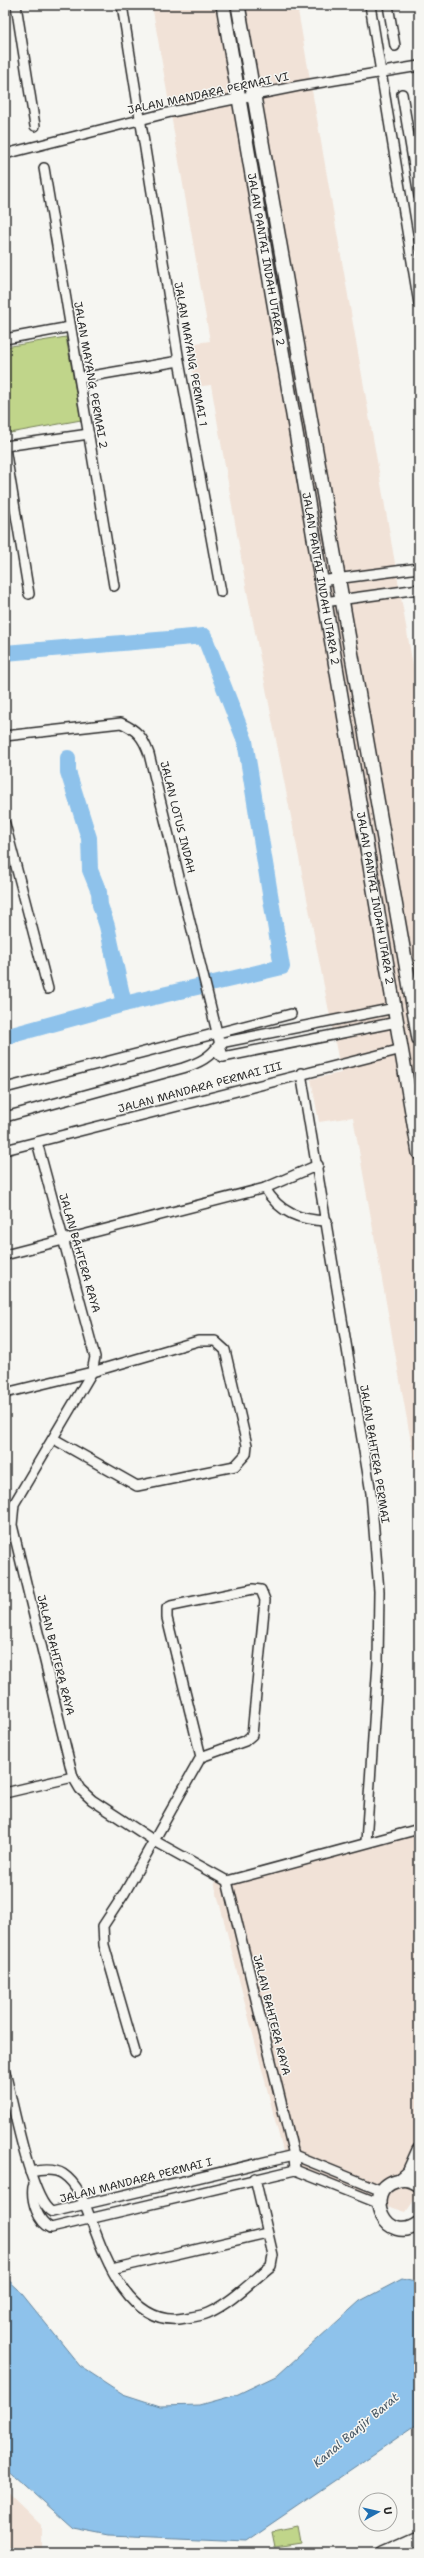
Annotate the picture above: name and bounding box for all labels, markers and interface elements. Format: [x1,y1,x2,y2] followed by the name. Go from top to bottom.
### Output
[126,69,290,118] street label: JALAN MANDARA PERMAI VI
[244,172,288,347] street label: JALAN PANTAI INDAH UTARA 2
[170,281,211,427] street label: JALAN MAYANG PERMAI 1
[70,300,111,450] street label: JALAN MAYANG PERMAI 2
[298,491,343,666] street label: JALAN PANTAI INDAH UTARA 2
[156,760,199,875] street label: JALAN LOTUS INDAH
[353,811,397,986] street label: JALAN PANTAI INDAH UTARA 2
[116,1058,284,1117] street label: JALAN MANDARA PERMAI III
[55,1192,104,1315] street label: JALAN BAHTERA RAYA
[356,1384,393,1524] street label: JALAN BAHTERA PERMAI
[33,1593,78,1717] street label: JALAN BAHTERA RAYA
[249,1953,294,2077] street label: JALAN BAHTERA RAYA
[58,2154,214,2207] street label: JALAN MANDARA PERMAI I
[310,2389,403,2471] water label: Kanal Banjir Barat
[358,2492,398,2532] north arrow
[379,2506,395,2515] text: U

